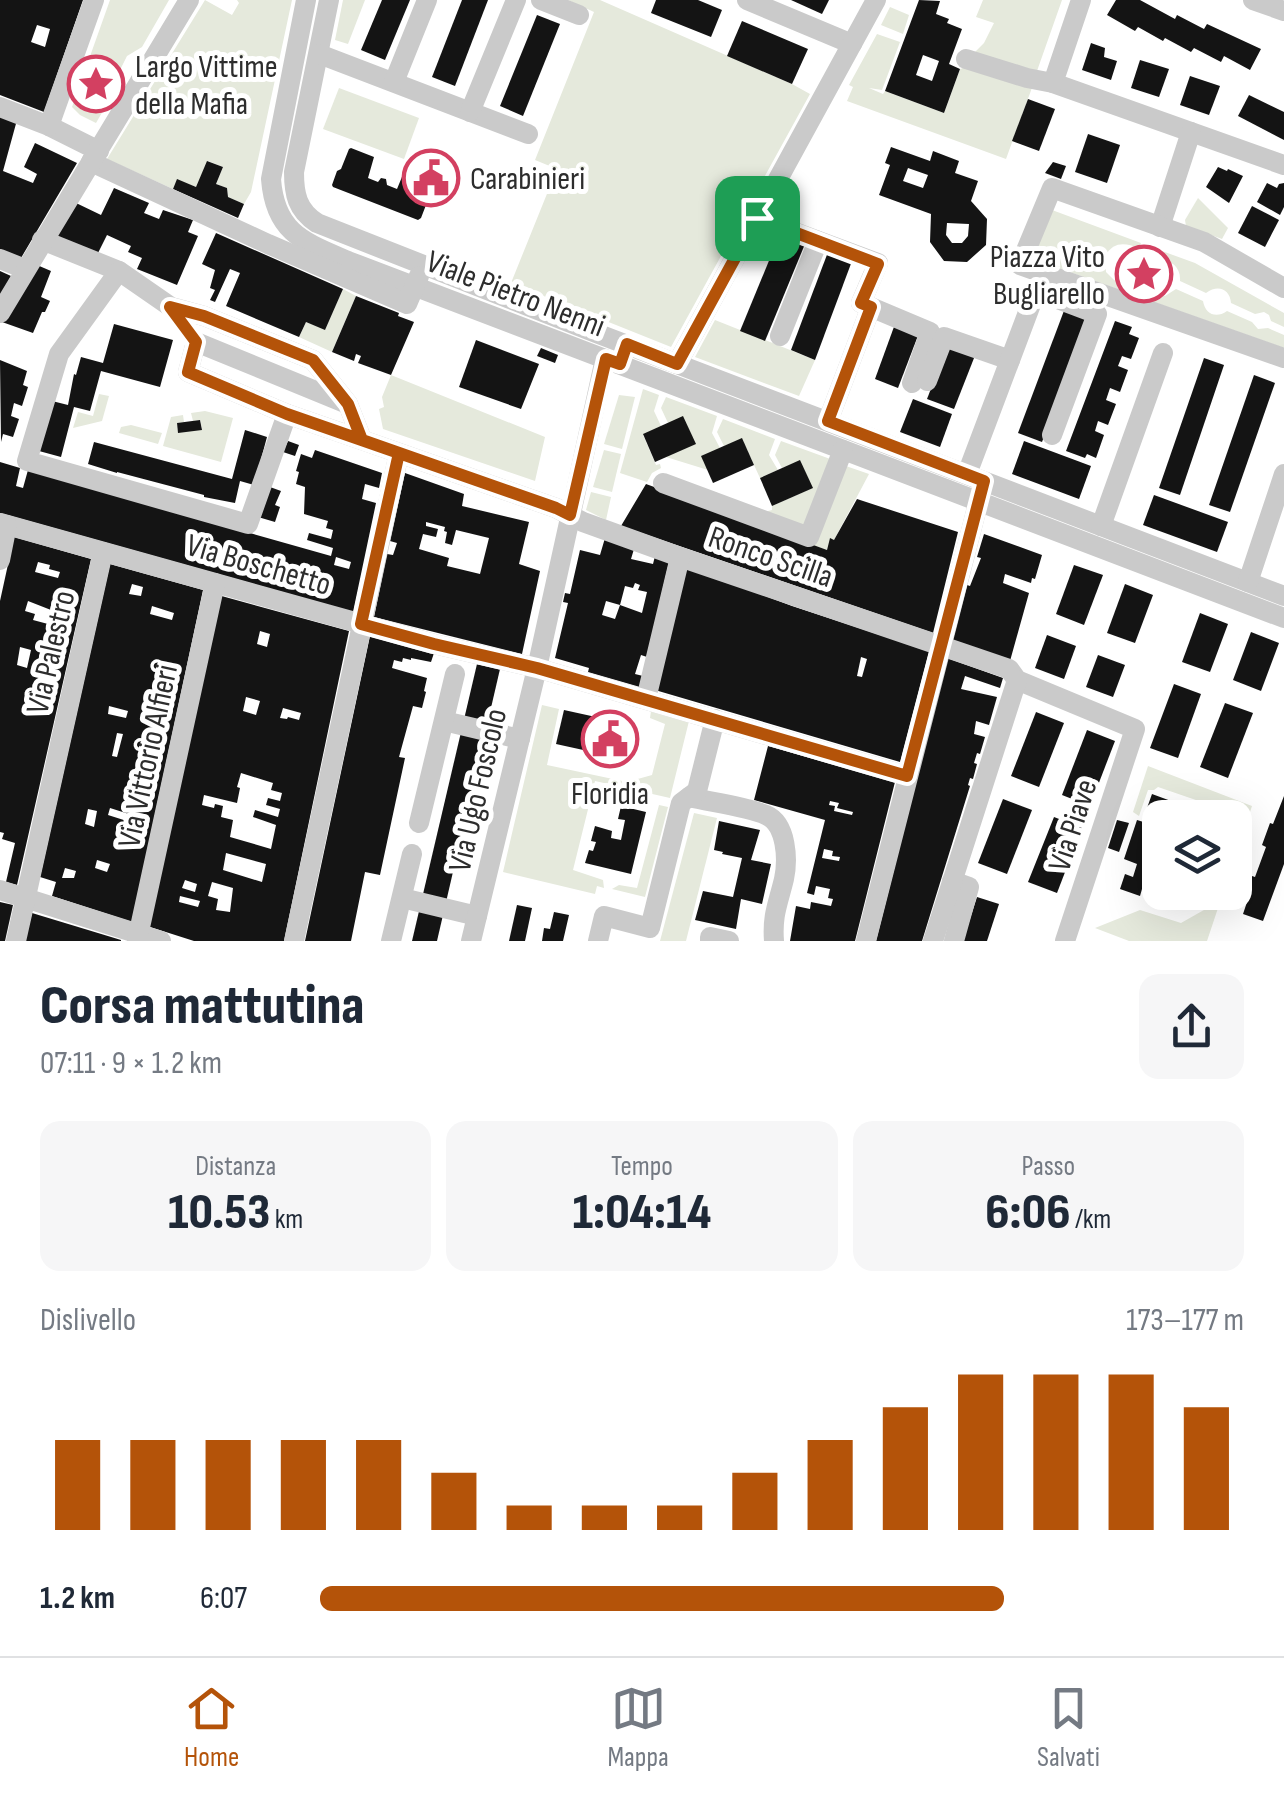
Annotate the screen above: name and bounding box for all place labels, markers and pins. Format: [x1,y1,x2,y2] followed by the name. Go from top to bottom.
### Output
[135,48,278,124] place label: Largo Vittime della Mafia
[66,54,126,114] place icon: Largo Vittime della Mafia
[401,148,461,208] public building icon: Carabinieri
[470,160,585,199] place label: Carabinieri
[715,176,800,261] pin
[990,238,1105,314] place label: Piazza Vito Bugliarello
[1114,244,1174,304] place icon: Piazza Vito Bugliarello
[580,709,640,769] public building icon: Floridia
[571,775,649,814] place label: Floridia

